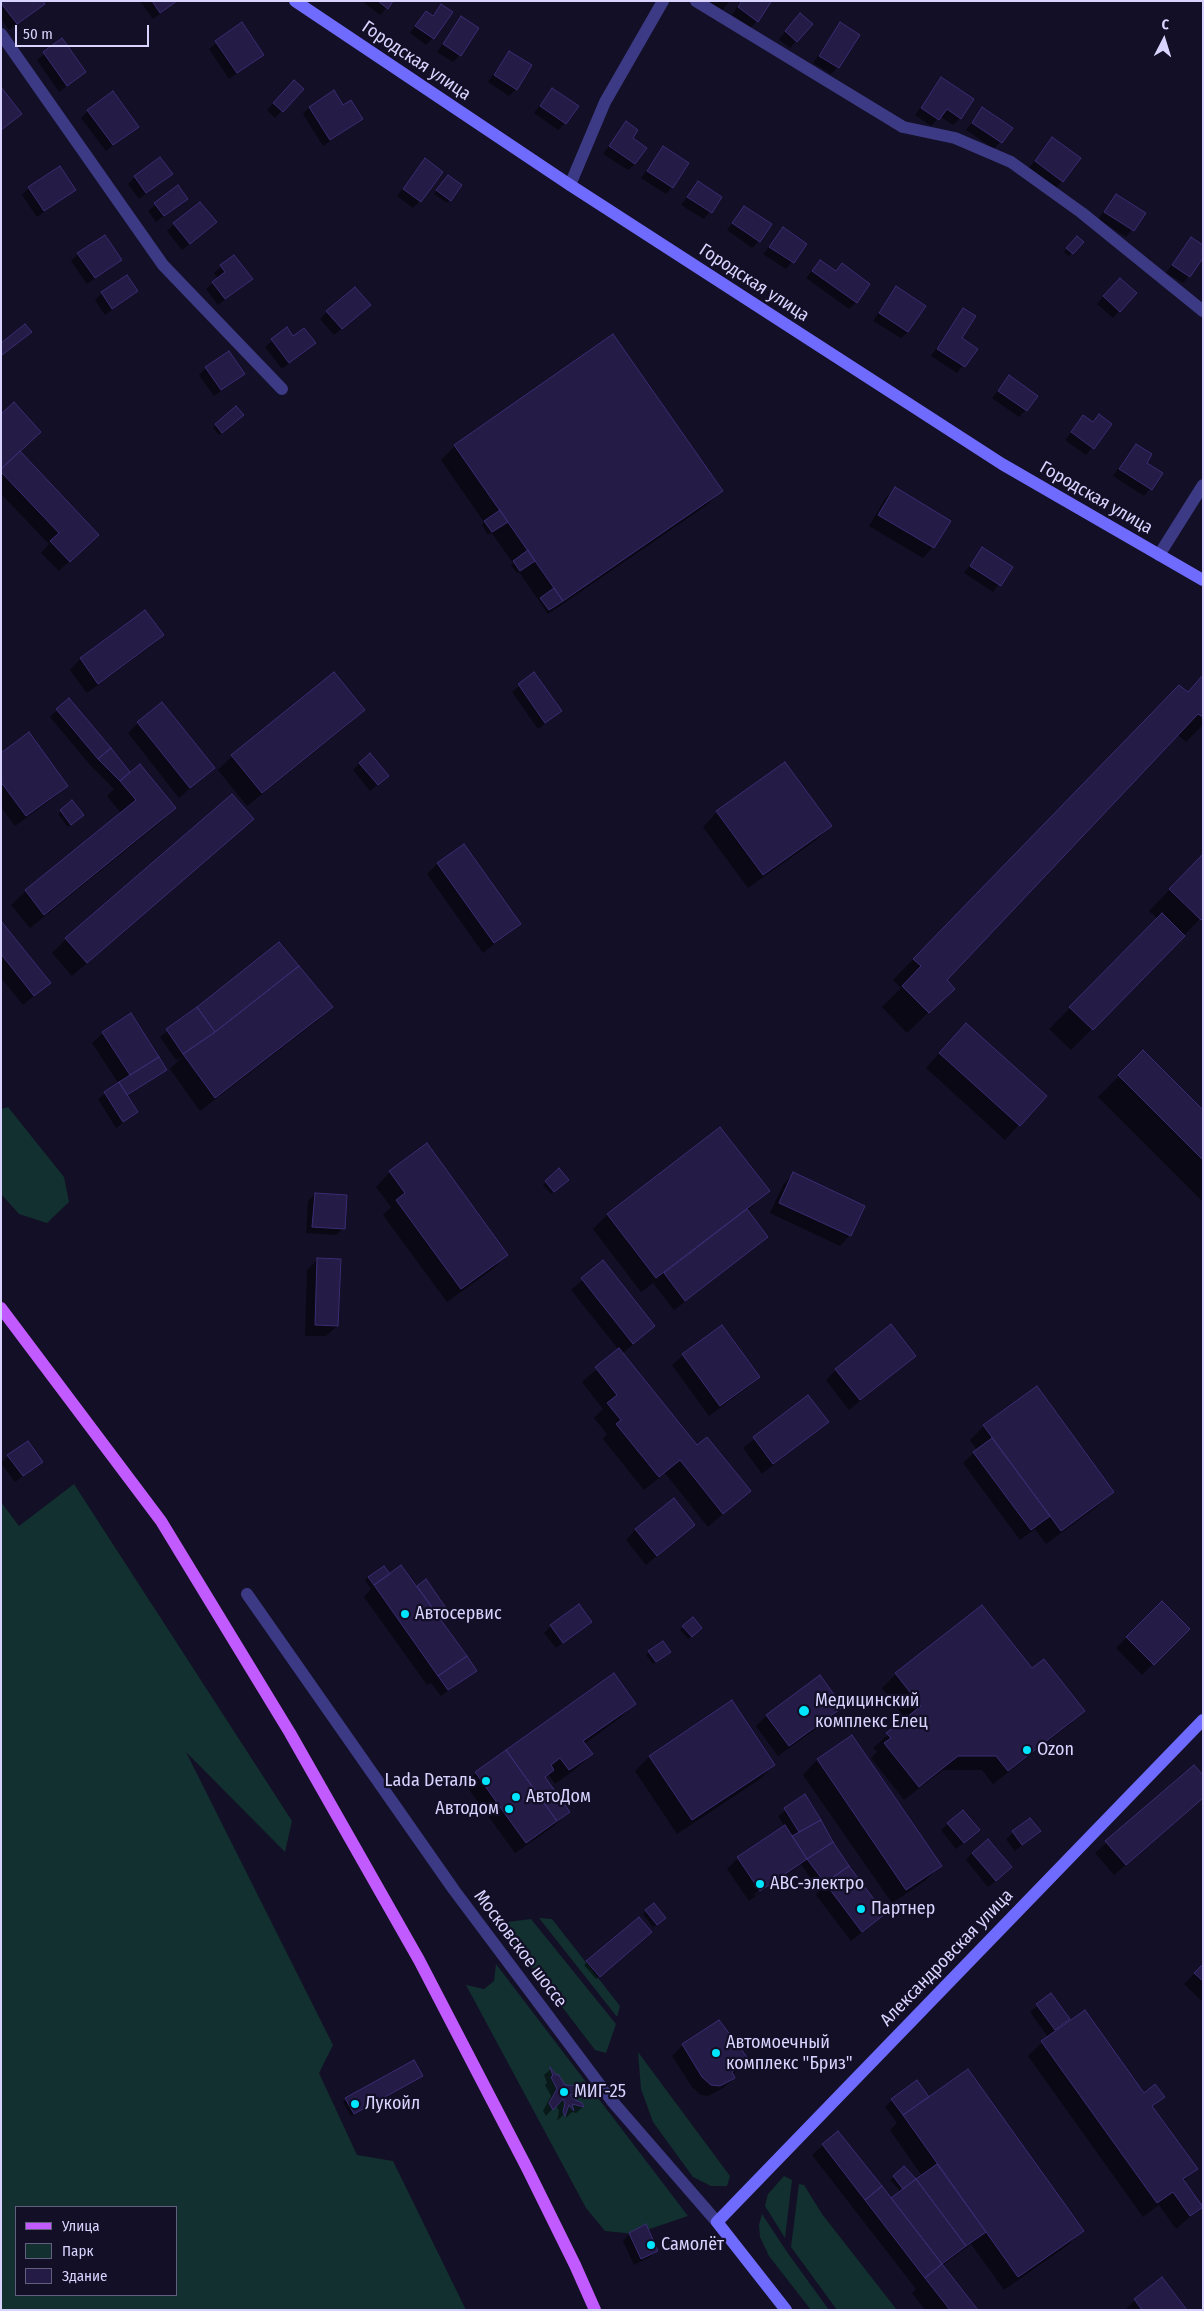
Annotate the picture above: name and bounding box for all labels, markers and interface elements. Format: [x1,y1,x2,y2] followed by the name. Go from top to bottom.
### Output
[18,15,151,47] scale bar
[1139,15,1189,65] north arrow
[1161,16,1170,33] text: С
[357,17,475,105] street label: Городская улица
[23,25,53,43] text: 50 m
[695,239,813,327] street label: Городская улица
[1036,457,1156,539] street label: Городская улица
[415,1603,502,1625] place label: Автосервис
[399,1608,411,1620] marker: Автосервис
[815,1690,928,1732] place label: Медицинский комплекс Елец
[797,1704,811,1718] marker: Медицинский комплекс Елец
[1037,1739,1074,1761] place label: Ozon
[1021,1744,1033,1756] marker: Ozon
[385,1770,476,1792] place label: Lada Dеталь
[480,1775,492,1787] marker: Lada Dеталь
[526,1786,591,1808] place label: АвтоДом
[510,1791,522,1803] marker: АвтоДом
[435,1798,499,1820] place label: Автодом
[503,1803,515,1815] marker: Автодом
[770,1873,864,1895] place label: АВС-электро
[754,1878,766,1890] marker: АВС-электро
[876,1885,1018,2031] street label: Александровская улица
[469,1886,571,2012] street label: Московское шоссе
[871,1898,935,1920] place label: Партнер
[855,1903,867,1915] marker: Партнер
[726,2032,853,2074] place label: Автомоечный комплекс "Бриз"
[710,2047,722,2059] marker: Автомоечный комплекс "Бриз"
[574,2081,626,2103] place label: МИГ-25
[558,2086,570,2098] marker: МИГ-25
[365,2093,420,2115] place label: Лукойл
[349,2098,361,2110] marker: Лукойл
[15,2206,178,2296] legend
[62,2217,100,2235] text: Улица
[661,2234,724,2256] place label: Самолёт
[645,2239,657,2251] marker: Самолёт
[62,2242,93,2260] text: Парк
[62,2267,108,2285] text: Здание

